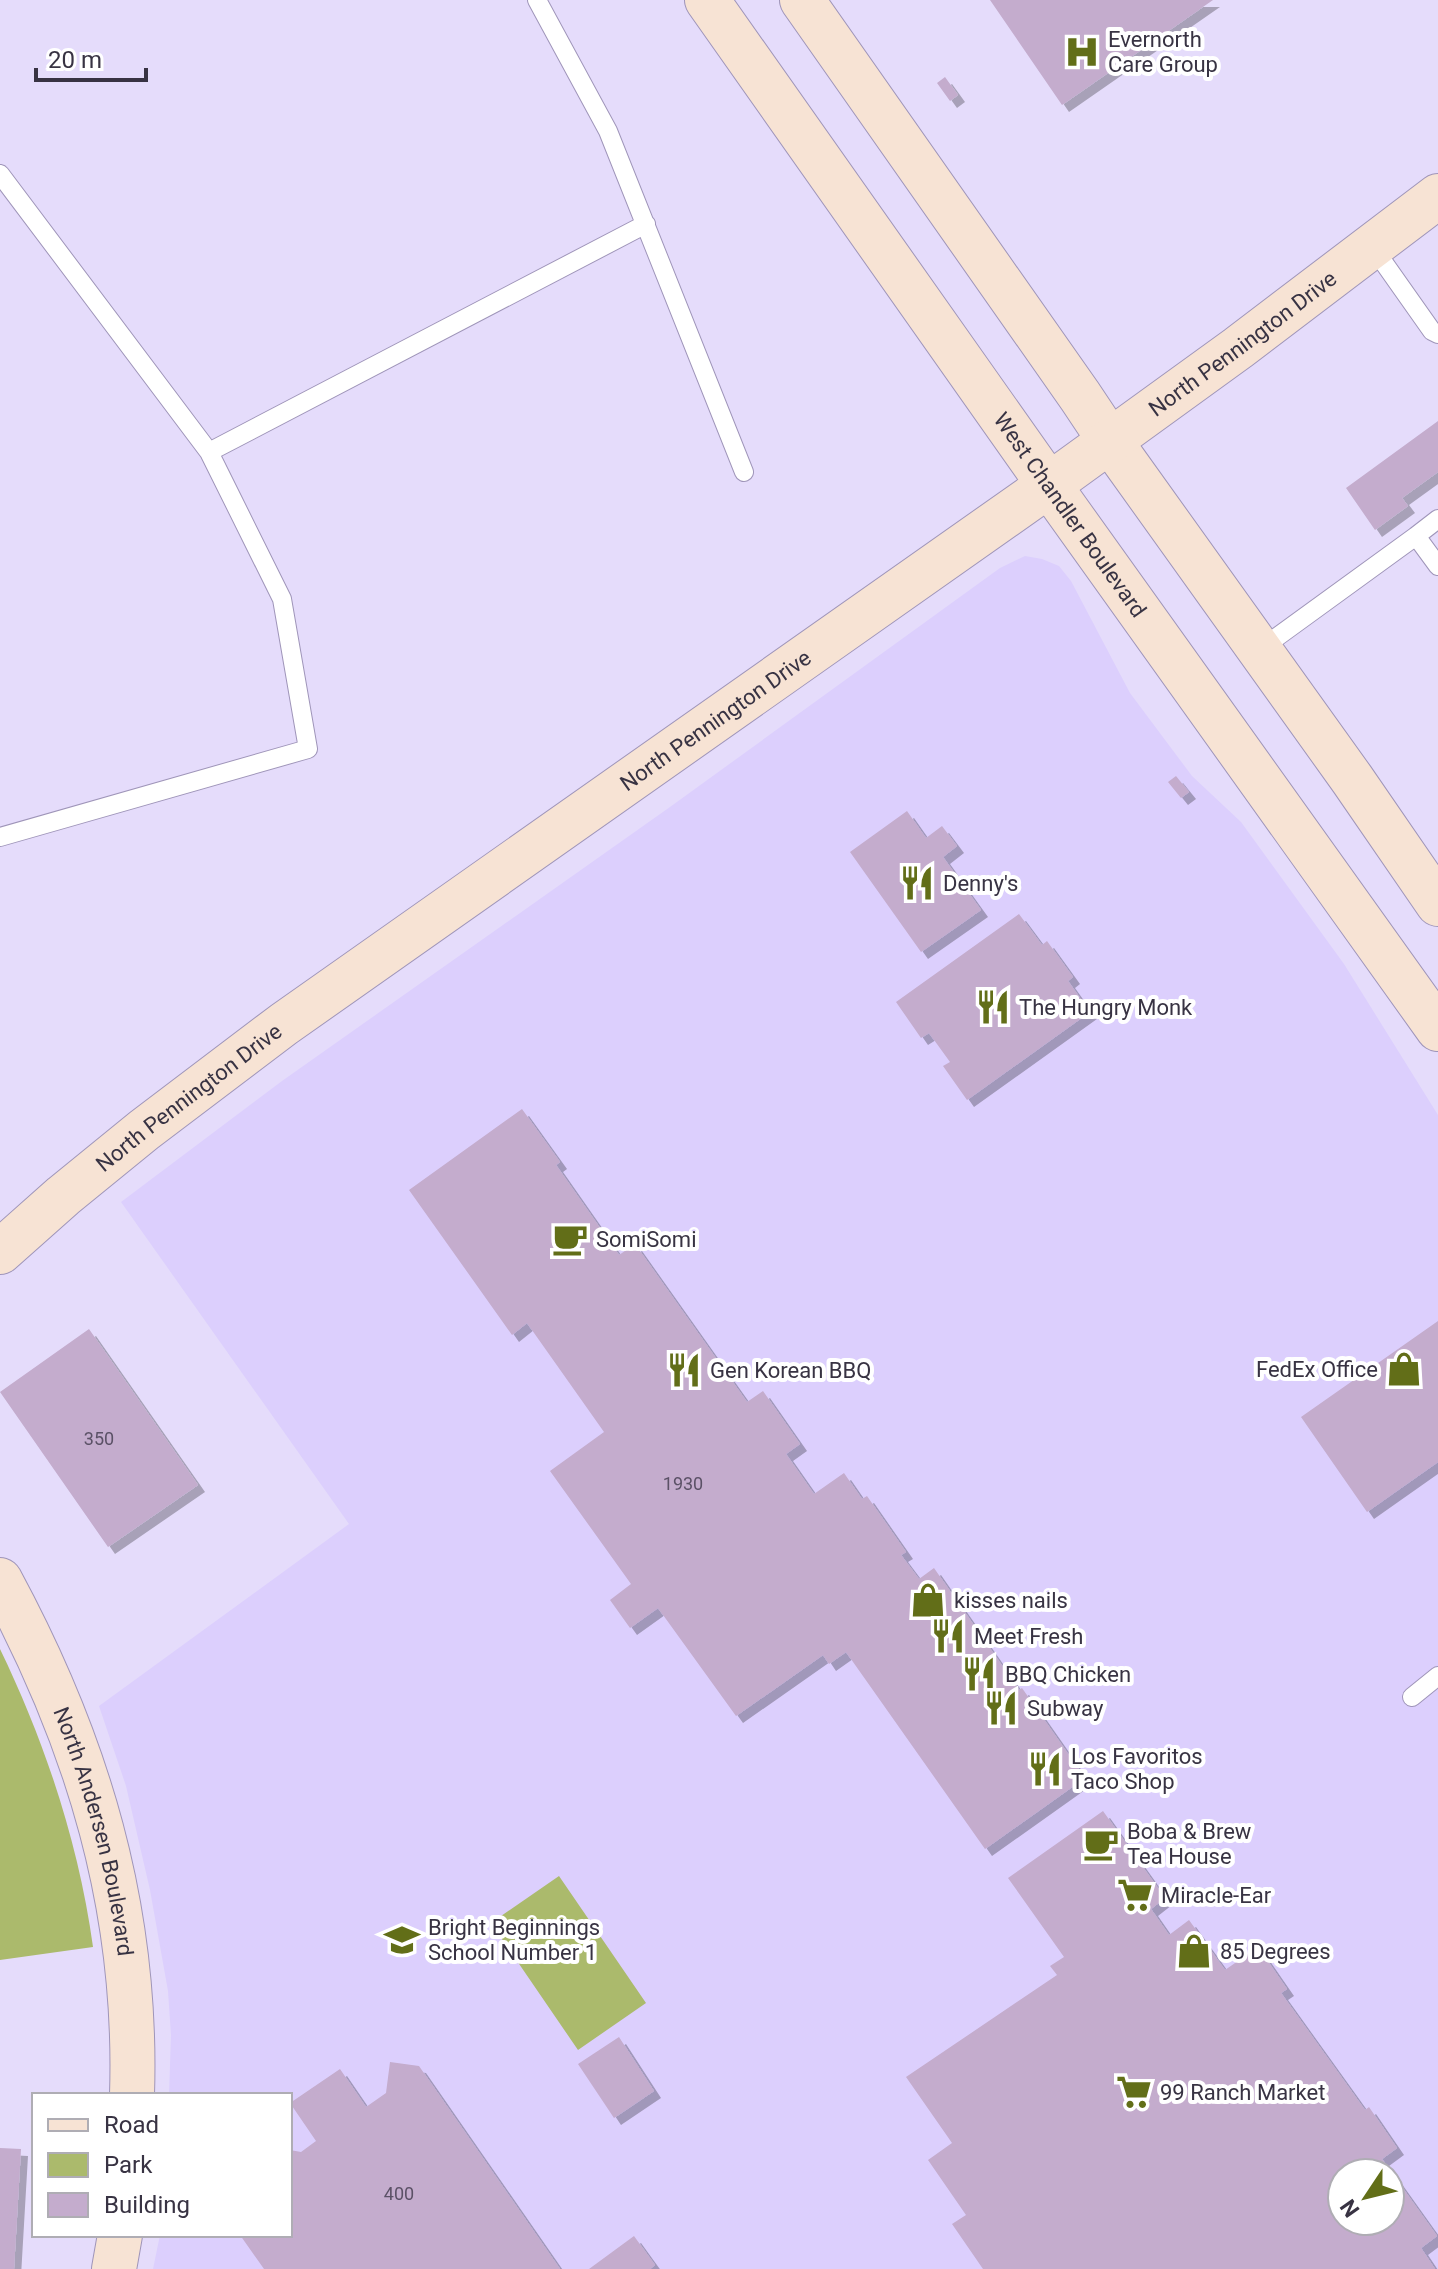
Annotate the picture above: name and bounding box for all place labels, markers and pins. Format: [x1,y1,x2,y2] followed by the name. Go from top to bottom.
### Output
[1108,27,1218,77] place label: Evernorth Care Group
[1063,33,1101,71] hospital icon: Evernorth Care Group
[898,864,936,902] restaurant icon: Denny's
[943,871,1018,896] place label: Denny's
[974,988,1012,1026] restaurant icon: The Hungry Monk
[1019,995,1193,1020] place label: The Hungry Monk
[551,1220,589,1258] cafe icon: SomiSomi
[596,1227,697,1252] place label: SomiSomi
[1385,1350,1423,1388] shop icon: FedEx Office
[665,1351,703,1389] restaurant icon: Gen Korean BBQ
[1256,1357,1378,1382] place label: FedEx Office
[710,1358,871,1383] place label: Gen Korean BBQ
[909,1581,947,1619] shop icon: kisses nails
[954,1588,1068,1613] place label: kisses nails
[929,1617,967,1655] restaurant icon: Meet Fresh
[974,1624,1083,1649] place label: Meet Fresh
[960,1655,998,1693] restaurant icon: BBQ Chicken
[1005,1662,1131,1687] place label: BBQ Chicken
[982,1689,1020,1727] restaurant icon: Subway
[1027,1696,1104,1721] place label: Subway
[1071,1744,1203,1794] place label: Los Favoritos Taco Shop
[1026,1750,1064,1788] restaurant icon: Los Favoritos Taco Shop
[1127,1819,1252,1869] place label: Boba & Brew Tea House
[1082,1825,1120,1863] cafe icon: Boba & Brew Tea House
[1116,1876,1154,1914] supermarket icon: Miracle-Ear
[1161,1883,1272,1908] place label: Miracle-Ear
[428,1915,600,1965] place label: Bright Beginnings School Number 1
[383,1921,421,1959] school or university icon: Bright Beginnings School Number 1
[1175,1932,1213,1970] shop icon: 85 Degrees
[1220,1939,1331,1964] place label: 85 Degrees
[1115,2073,1153,2111] supermarket icon: 99 Ranch Market
[1160,2080,1325,2105] place label: 99 Ranch Market

